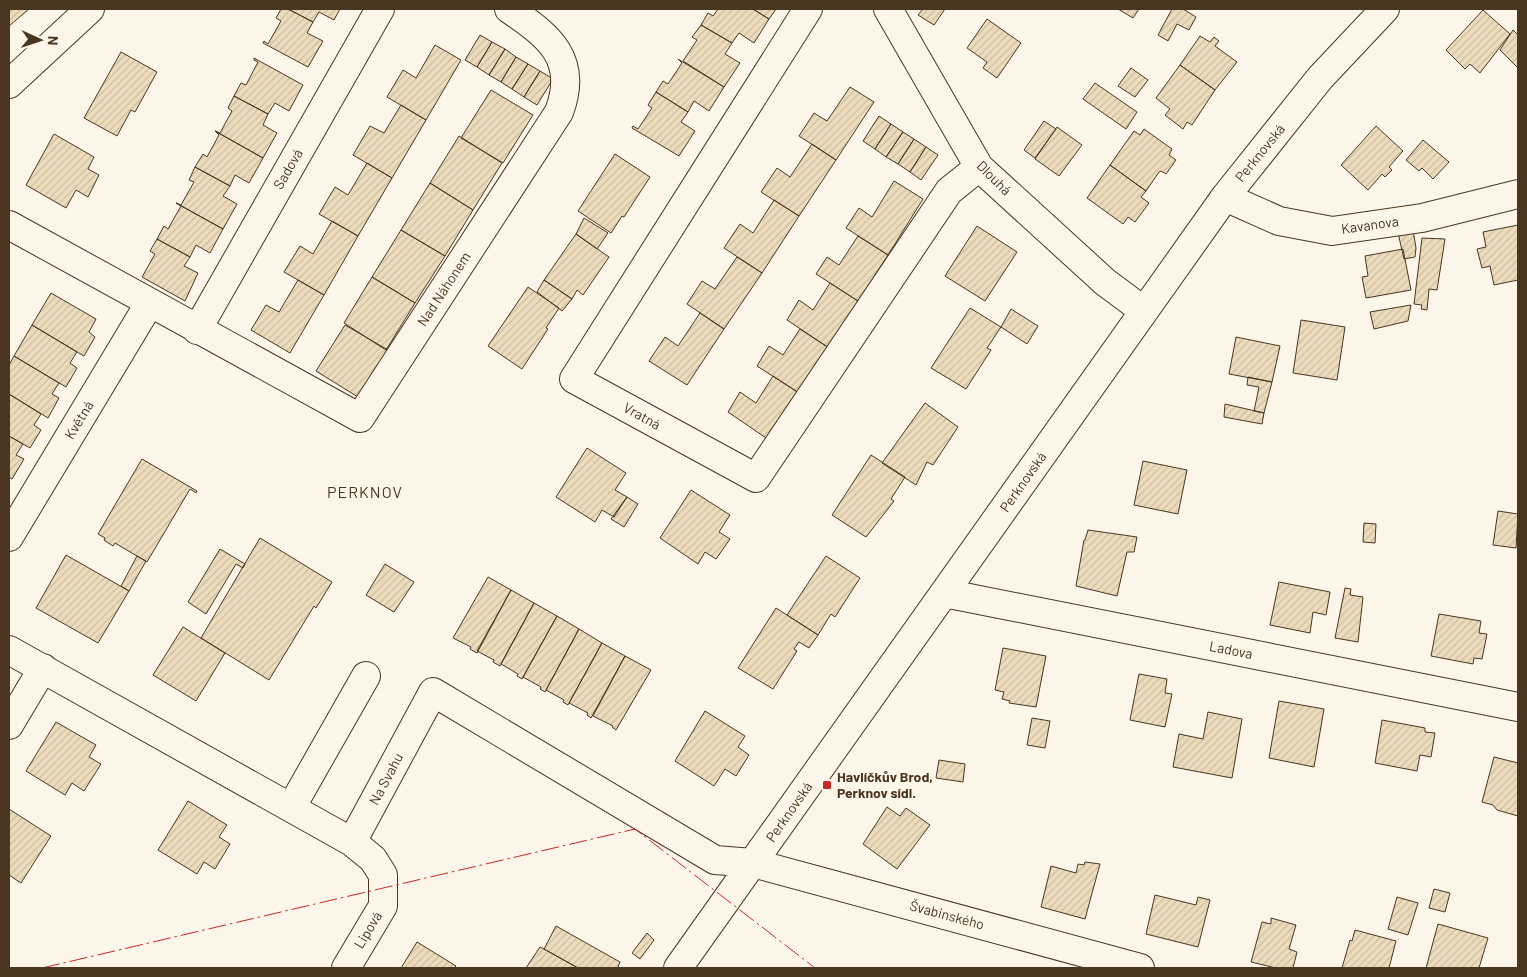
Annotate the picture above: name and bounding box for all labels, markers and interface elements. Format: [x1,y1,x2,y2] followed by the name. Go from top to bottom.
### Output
[15,15,65,65] north arrow
[45,36,62,46] text: N
[1231,120,1288,185] street label: Perknovská
[269,145,306,192] street label: Sadová
[974,157,1015,198] street label: Dlouhá
[1340,212,1400,237] street label: Kavanova
[413,248,474,329] street label: Nad Náhonem
[61,397,97,442] street label: Květná
[621,398,664,433] street label: Vratná
[996,448,1049,515] street label: Perknovská
[327,482,403,501] district label: PERKNOV
[1208,637,1254,662] street label: Ladova
[365,750,406,808] street label: Na Svahu
[837,768,933,801] place label: Havlíčkův Brod, Perknov sídl.
[762,778,815,845] street label: Perknovská
[821,779,833,791] marker: Havlíčkův Brod, Perknov sídl.
[908,896,986,933] street label: Švabinského
[350,908,385,951] street label: Lipová

